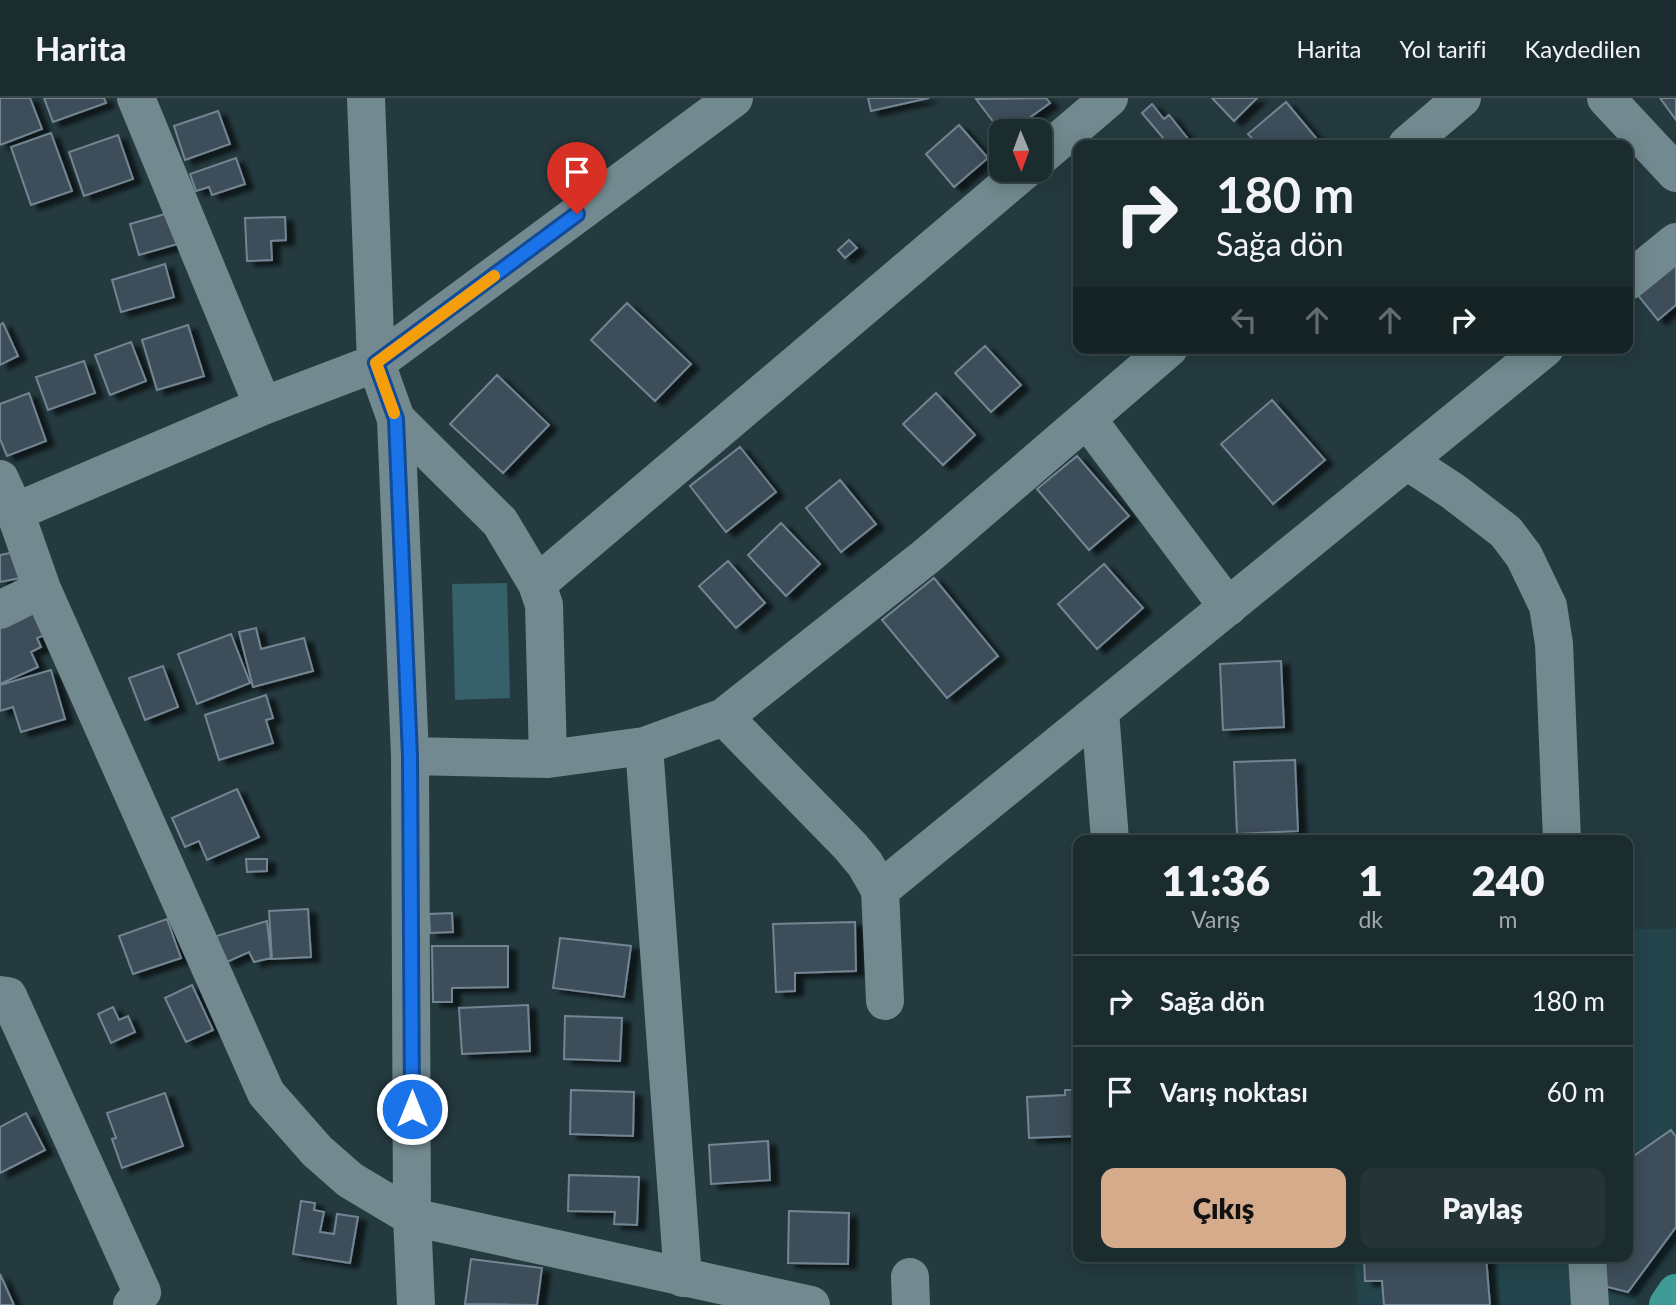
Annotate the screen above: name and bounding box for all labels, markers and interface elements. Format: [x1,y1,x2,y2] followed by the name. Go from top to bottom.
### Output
[35,28,126,68] text: Harita
[1297,34,1361,63] text: Harita
[1399,34,1486,63] text: Yol tarifi
[1524,34,1641,63] text: Kaydedilen
[989,119,1052,182] north arrow
[989,119,1052,182] map controls
[547,142,607,214] pin
[558,153,596,191] icon: arrive
[1216,165,1354,223] text: 180 m
[1101,168,1192,259] icon: right
[1216,224,1344,263] text: Sağa dön
[1225,301,1263,339] icon: left
[1298,301,1336,339] icon: ahead
[1371,301,1409,339] icon: ahead
[1444,301,1482,339] icon: right
[1161,855,1270,905] text: 11:36
[1359,855,1383,905] text: 1
[1471,855,1545,905] text: 240
[1191,905,1240,933] text: Varış
[1358,905,1383,933] text: dk
[1499,905,1517,933] text: m
[1101,982,1139,1020] icon: right
[1160,985,1265,1017] text: Sağa dön
[1532,985,1605,1017] text: 180 m
[375,1072,449,1146] position arrow
[1101,1073,1139,1111] icon: arrive
[1160,1076,1308,1108] text: Varış noktası
[1547,1076,1605,1108] text: 60 m
[1101,1168,1346,1248] button: Çıkış
[1360,1168,1605,1248] button: Paylaş

